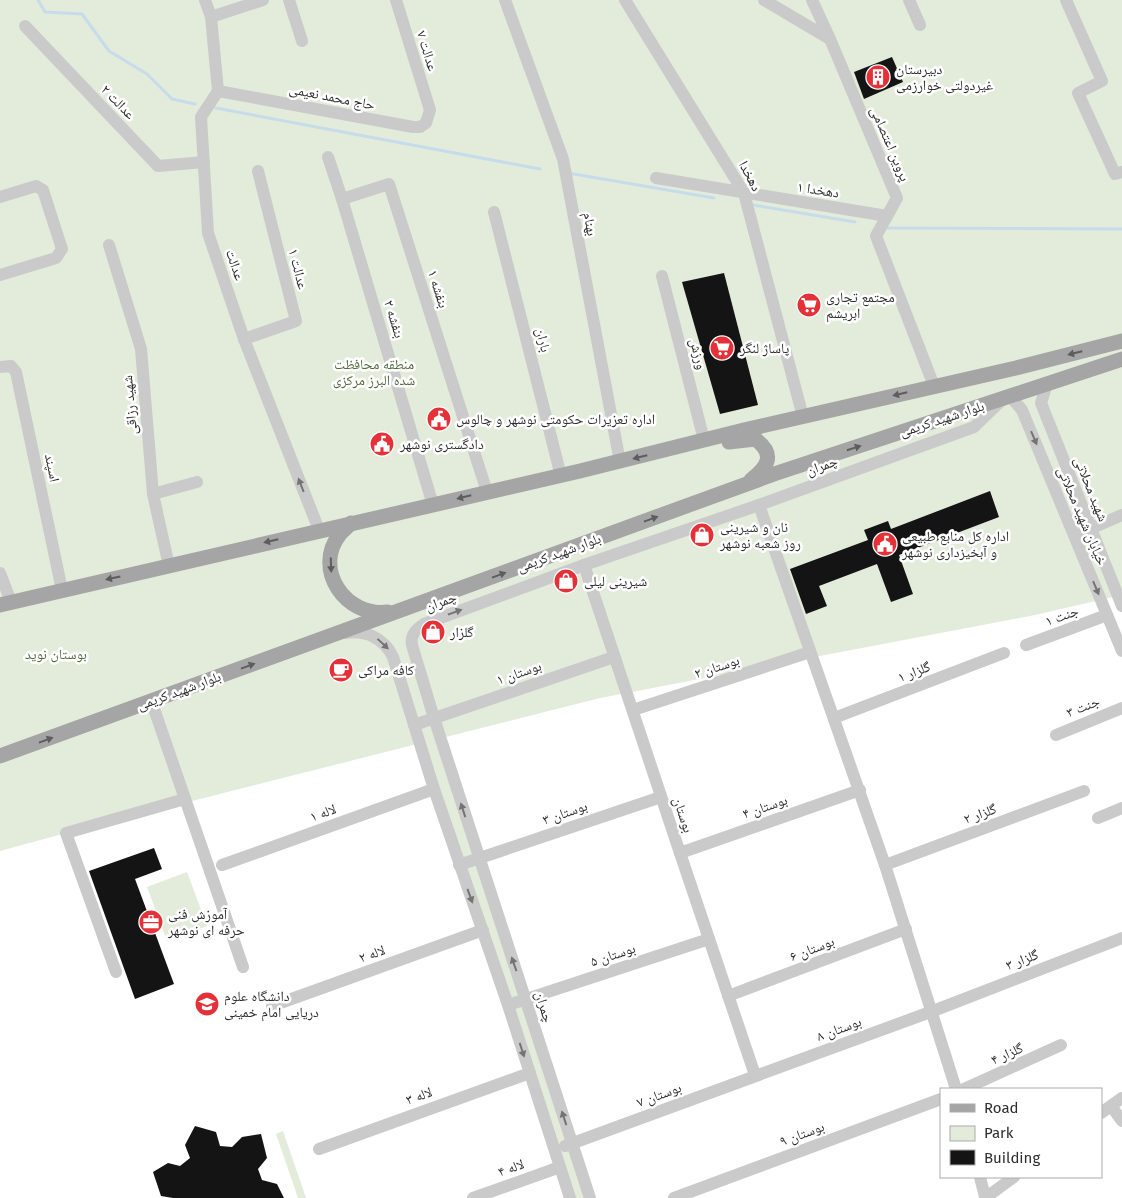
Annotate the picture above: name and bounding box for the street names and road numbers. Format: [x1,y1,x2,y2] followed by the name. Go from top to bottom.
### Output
[413,29,441,73] street label: ۷ عدالت
[287,80,376,115] street label: حاج محمد نعیمی
[97,81,139,123] street label: عدالت ۲
[867,104,913,184] street label: پروین اعتصامی
[735,158,765,194] street label: دهخدا
[796,178,840,202] street label: دهخدا ۱
[578,211,601,238] street label: بهنام
[222,247,248,283] street label: عدالت
[285,247,311,291] street label: عدالت ۱
[424,268,452,310] street label: بنفشه ۱
[380,298,408,340] street label: بنفشه ۲
[532,326,554,354] street label: باران
[686,337,710,371] street label: ورزش
[119,375,141,435] street label: شهید رزاقی
[898,397,987,441] street label: بلوار شهید کریمی
[41,452,63,484] street label: اسپند
[804,453,840,479] street label: چمران
[1070,454,1112,524] street label: شهید محلاتی
[1054,464,1110,568] street label: خیابان شهید محلاتی
[515,530,603,576] street label: بلوار شهید کریمی
[423,589,459,615] street label: چمران
[1043,602,1081,630] street label: جنت ۱
[692,652,742,682] street label: بوستان ۲
[494,657,544,689] street label: بوستان ۱
[895,658,933,686] street label: گلزار ۱
[135,668,223,714] street label: بلوار شهید کریمی
[1064,693,1102,721] street label: جنت ۳
[740,791,790,823] street label: بوستان ۴
[669,795,697,835] street label: بوستان
[540,797,590,829] street label: بوستان ۳
[308,800,338,826] street label: لاله ۱
[961,800,999,828] street label: گلزار ۲
[787,933,837,965] street label: بوستان ۶
[588,940,638,970] street label: بوستان ۵
[357,941,387,967] street label: لاله ۲
[1003,946,1041,974] street label: گلزار ۳
[531,989,557,1025] street label: چمران
[814,1013,864,1045] street label: بوستان ۸
[988,1039,1026,1069] street label: گلزار ۴
[634,1079,684,1111] street label: بوستان ۷
[404,1083,434,1109] street label: لاله ۳
[777,1118,827,1150] street label: بوستان ۹
[496,1155,526,1181] street label: لاله ۴

